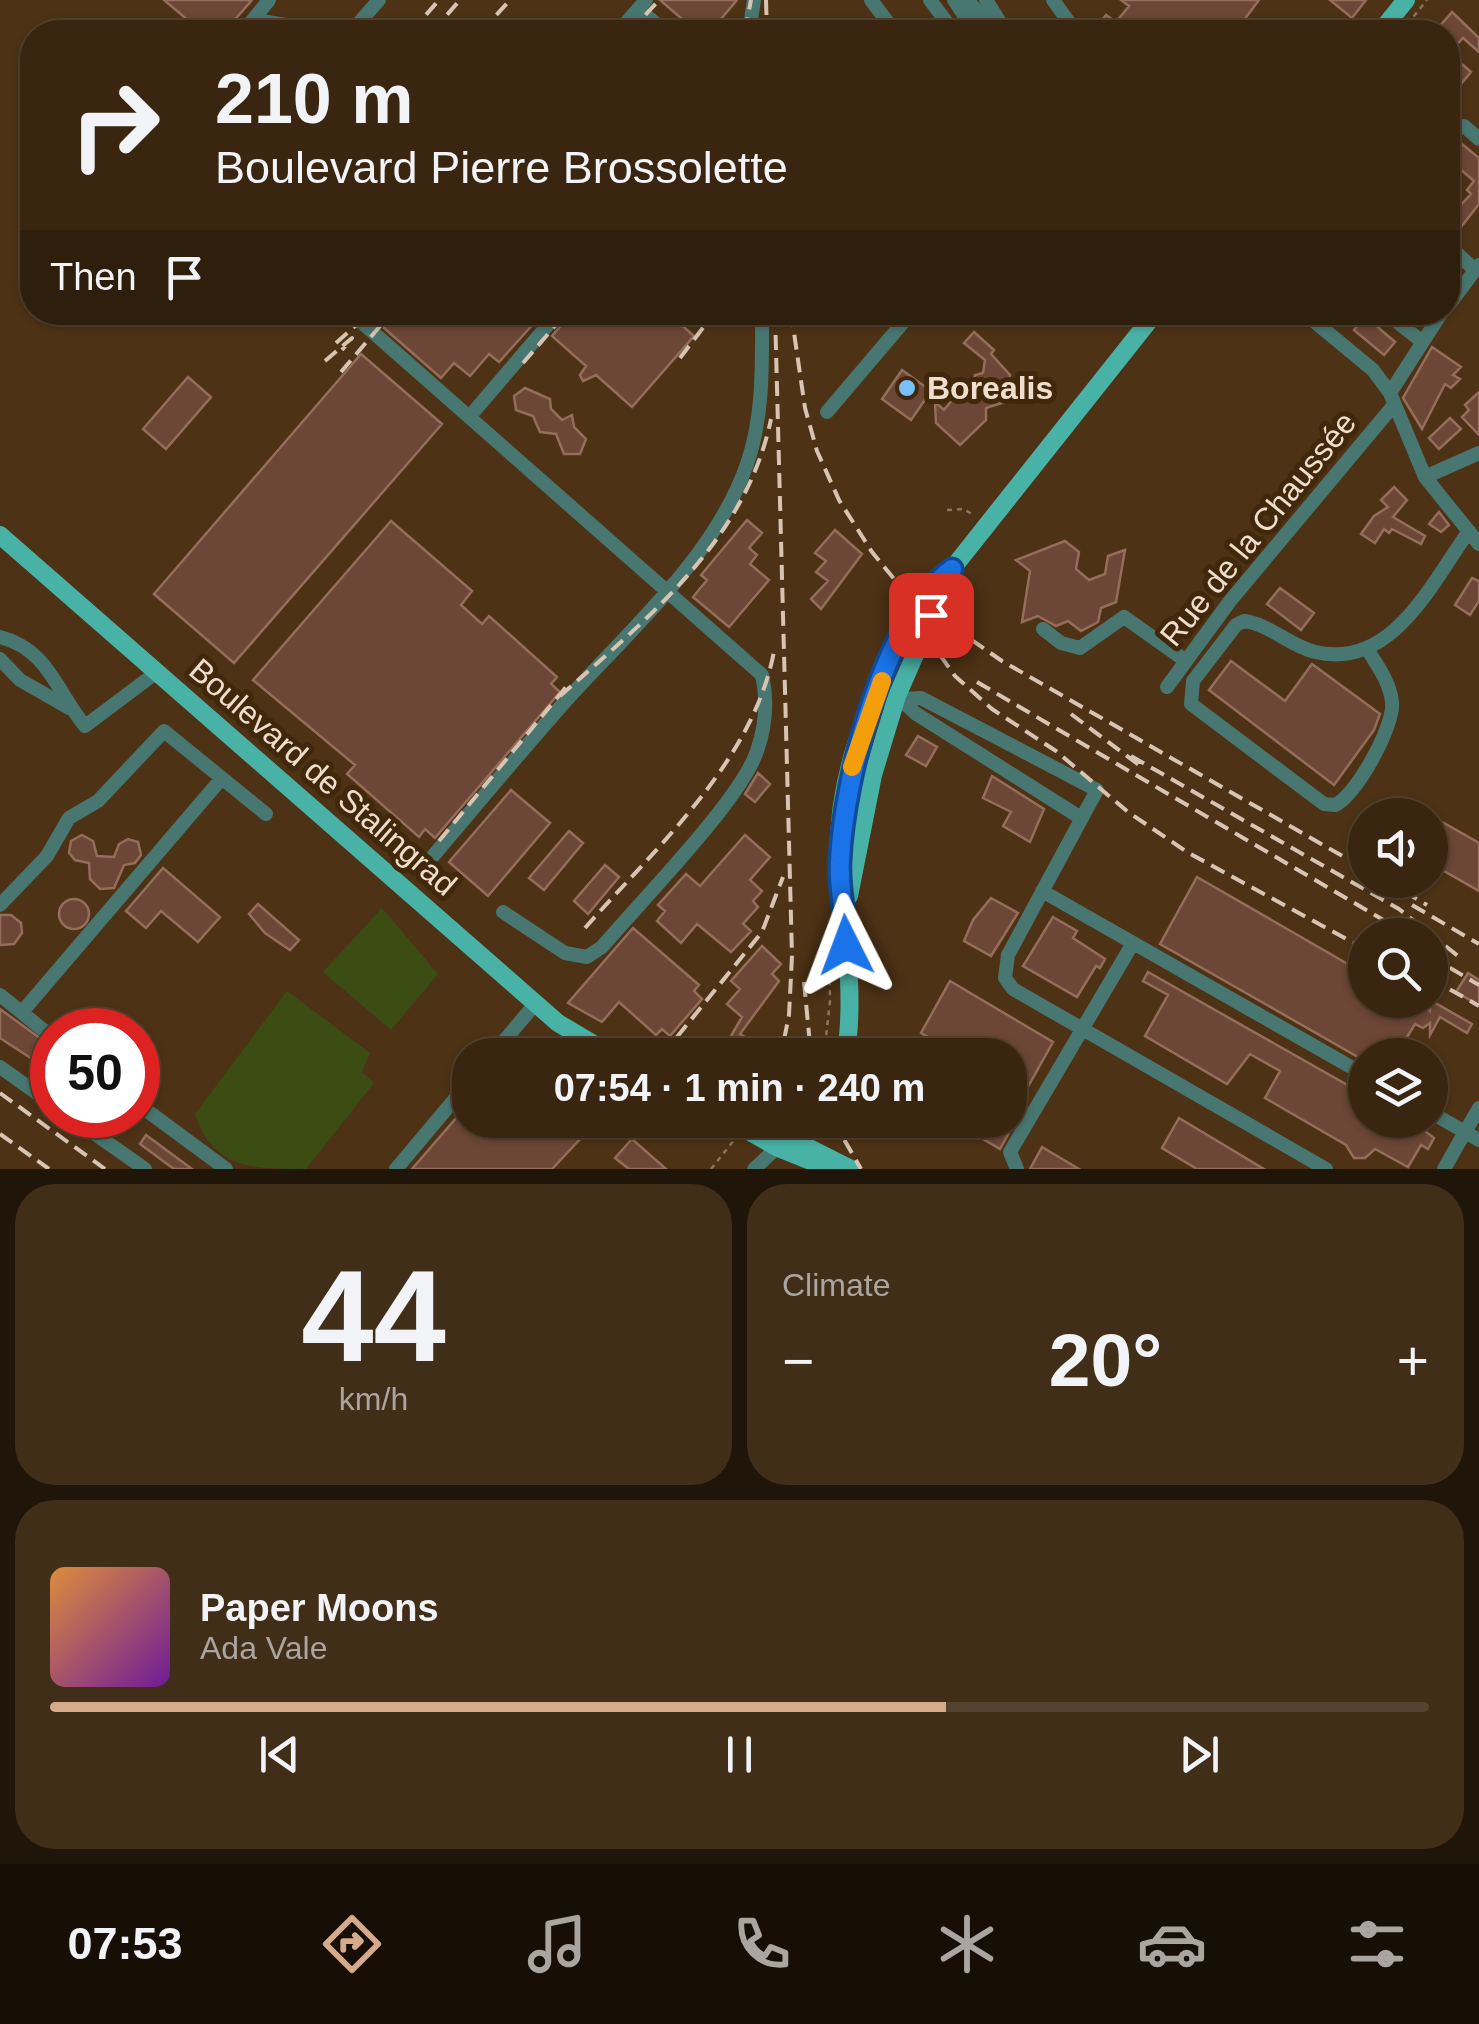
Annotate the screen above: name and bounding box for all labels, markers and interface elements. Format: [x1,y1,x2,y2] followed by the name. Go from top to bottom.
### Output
[50,60,180,190] icon: right
[215,60,413,138] text: 210 m
[215,142,788,193] text: Boulevard Pierre Brossolette
[157,250,212,305] icon: arrive
[50,256,137,298] text: Then
[927,370,1053,406] place label: Borealis
[896,377,918,399] marker: Borealis
[1153,405,1363,653] street label: Rue de la Chaussée
[889,573,974,658] pin
[904,588,959,643] icon: arrive
[182,651,464,903] street label: Boulevard de Stalingrad
[1348,798,1448,1138] map controls
[1348,798,1448,898] button: sound
[794,893,898,997] position arrow
[1348,918,1448,1018] button: search
[30,1008,160,1138] speed limit sign: 50
[1348,1038,1448,1138] button: layers
[554,1067,925,1109] text: 07:54 · 1 min · 240 m
[301,1243,446,1389] text: 44
[782,1267,890,1303] text: Climate
[1049,1318,1162,1402] text: 20°
[782,1330,814,1392] text: −
[1397,1330,1429,1392] text: +
[339,1381,408,1417] text: km/h
[200,1587,439,1629] text: Paper Moons
[200,1630,328,1666] text: Ada Vale
[252,1727,307,1782] icon: previous
[712,1727,767,1782] icon: pause
[1172,1727,1227,1782] icon: next
[317,1909,387,1979] icon: directions
[522,1909,592,1979] icon: music
[727,1909,797,1979] icon: phone
[932,1909,1002,1979] icon: climate
[1137,1909,1207,1979] icon: car
[1342,1909,1412,1979] icon: filters
[67,1918,183,1969] text: 07:53

